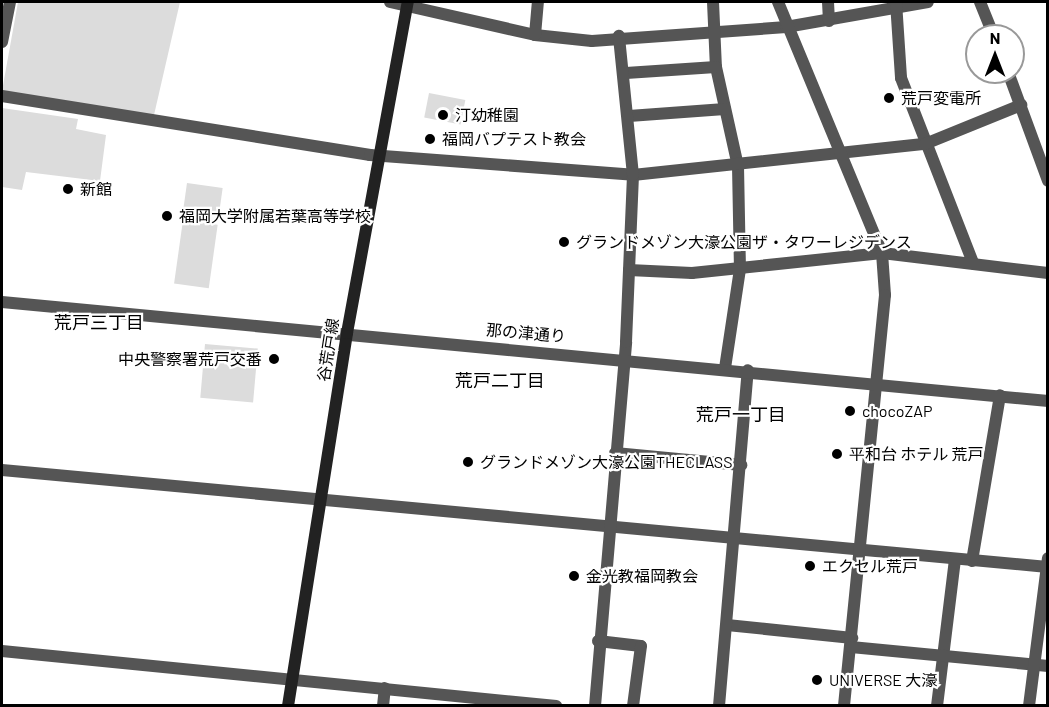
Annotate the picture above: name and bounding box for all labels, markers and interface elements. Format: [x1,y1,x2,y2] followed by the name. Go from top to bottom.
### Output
[965,24,1025,84] north arrow
[990,28,1000,47] text: N
[901,88,981,108] place label: 荒戸変電所
[882,91,896,105] marker: 荒戸変電所
[455,105,519,125] place label: 汀幼稚園
[436,108,450,122] marker: 汀幼稚園
[442,129,586,149] place label: 福岡バプテスト教会
[423,132,437,146] marker: 福岡バプテスト教会
[80,179,112,199] place label: 新館
[61,182,75,196] marker: 新館
[179,206,371,226] place label: 福岡大学附属若葉高等学校
[160,209,174,223] marker: 福岡大学附属若葉高等学校
[576,232,912,252] place label: グランドメゾン大濠公園ザ・タワーレジデンス
[557,235,571,249] marker: グランドメゾン大濠公園ザ・タワーレジデンス
[54,311,144,333] district label: 荒戸三丁目
[314,317,342,383] street label: 谷荒戸線
[485,320,567,346] street label: 那の津通り
[118,349,262,369] place label: 中央警察署荒戸交番
[267,352,281,366] marker: 中央警察署荒戸交番
[455,369,545,391] district label: 荒戸二丁目
[862,401,933,421] place label: chocoZAP
[696,403,786,425] district label: 荒戸一丁目
[843,404,857,418] marker: chocoZAP
[849,444,983,464] place label: 平和台 ホテル 荒戸
[830,447,844,461] marker: 平和台 ホテル 荒戸
[480,452,733,472] place label: グランドメゾン大濠公園THECLASS
[461,455,475,469] marker: グランドメゾン大濠公園THECLASS
[822,556,918,576] place label: エクセル荒戸
[803,559,817,573] marker: エクセル荒戸
[586,566,698,586] place label: 金光教福岡教会
[567,569,581,583] marker: 金光教福岡教会
[829,670,937,690] place label: UNIVERSE 大濠
[810,673,824,687] marker: UNIVERSE 大濠

